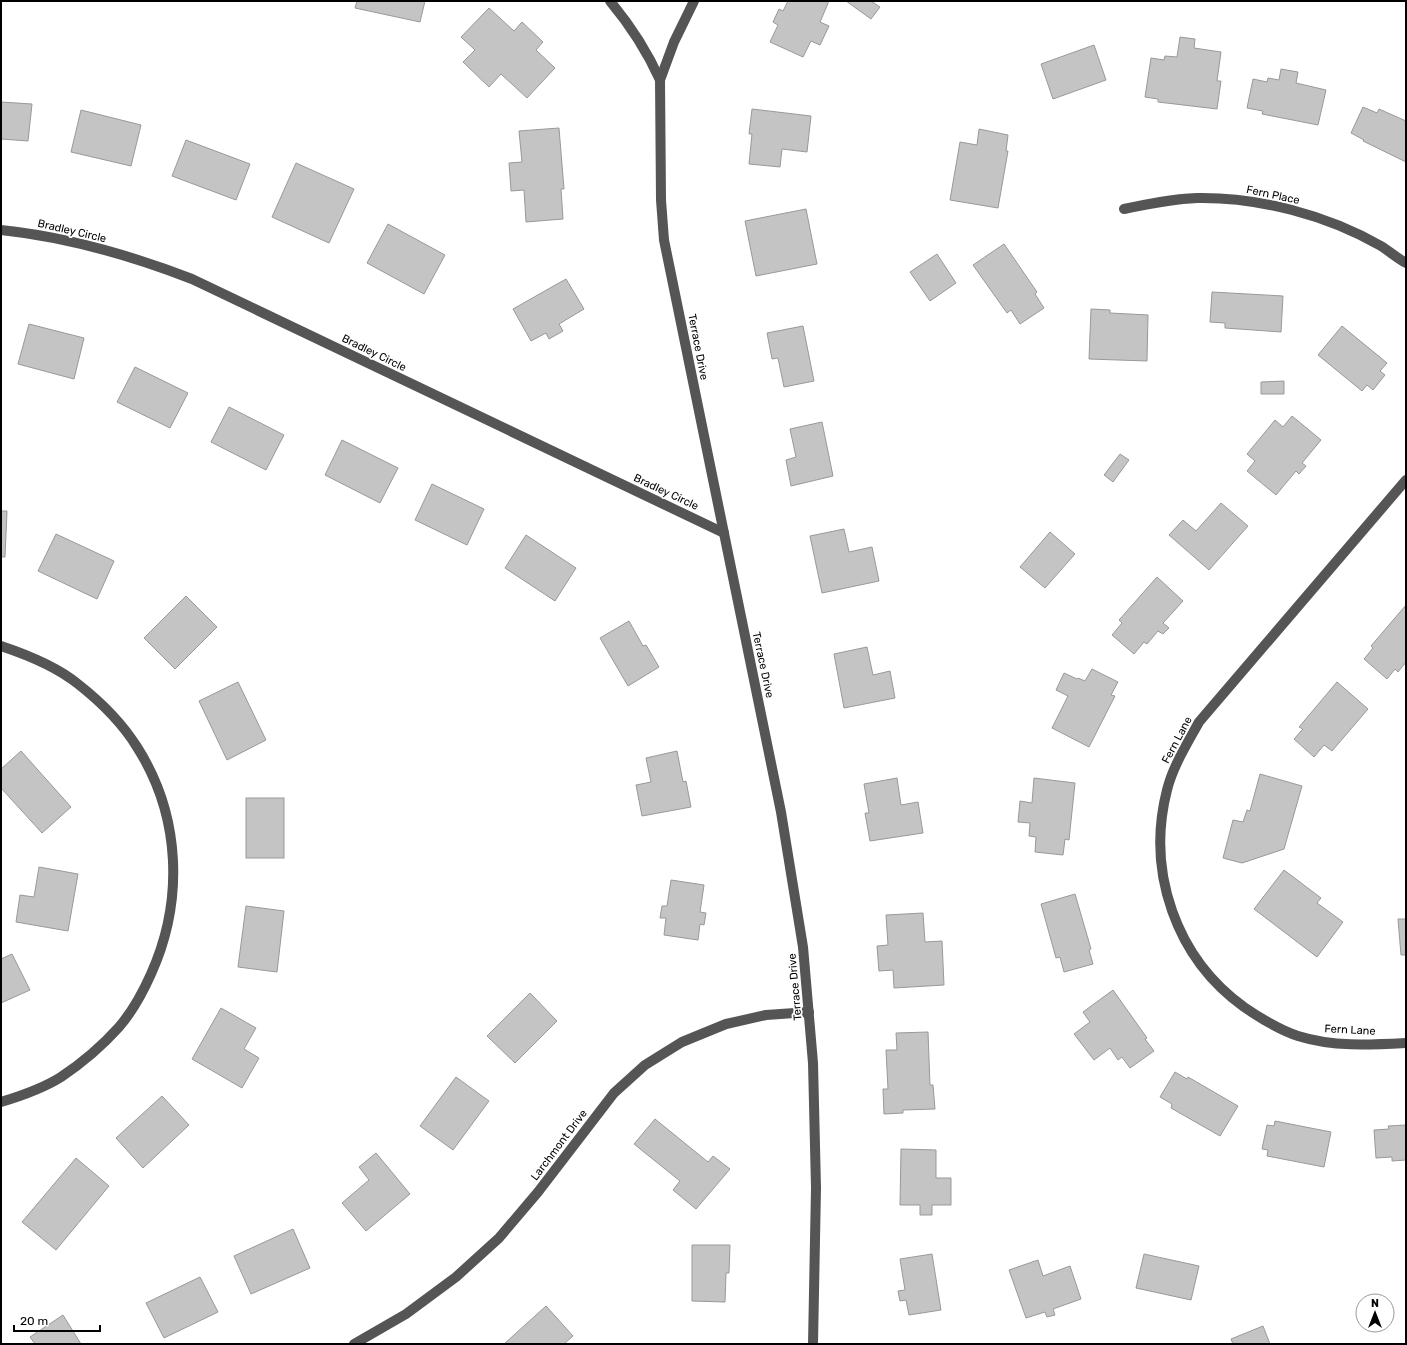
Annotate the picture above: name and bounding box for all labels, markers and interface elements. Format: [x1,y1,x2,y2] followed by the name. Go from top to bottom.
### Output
[1245,183,1301,207] street label: Fern Place
[36,217,108,245] street label: Bradley Circle
[685,313,711,381] street label: Terrace Drive
[340,332,408,374] street label: Bradley Circle
[631,471,701,513] street label: Bradley Circle
[750,631,776,699] street label: Terrace Drive
[1159,714,1195,766] street label: Fern Lane
[786,953,804,1021] street label: Terrace Drive
[1324,1022,1376,1038] street label: Fern Lane
[528,1107,590,1183] street label: Larchmont Drive
[1355,1293,1395,1333] north arrow
[1371,1297,1379,1310] text: N
[14,1307,100,1333] scale bar
[20,1314,48,1328] text: 20 m

